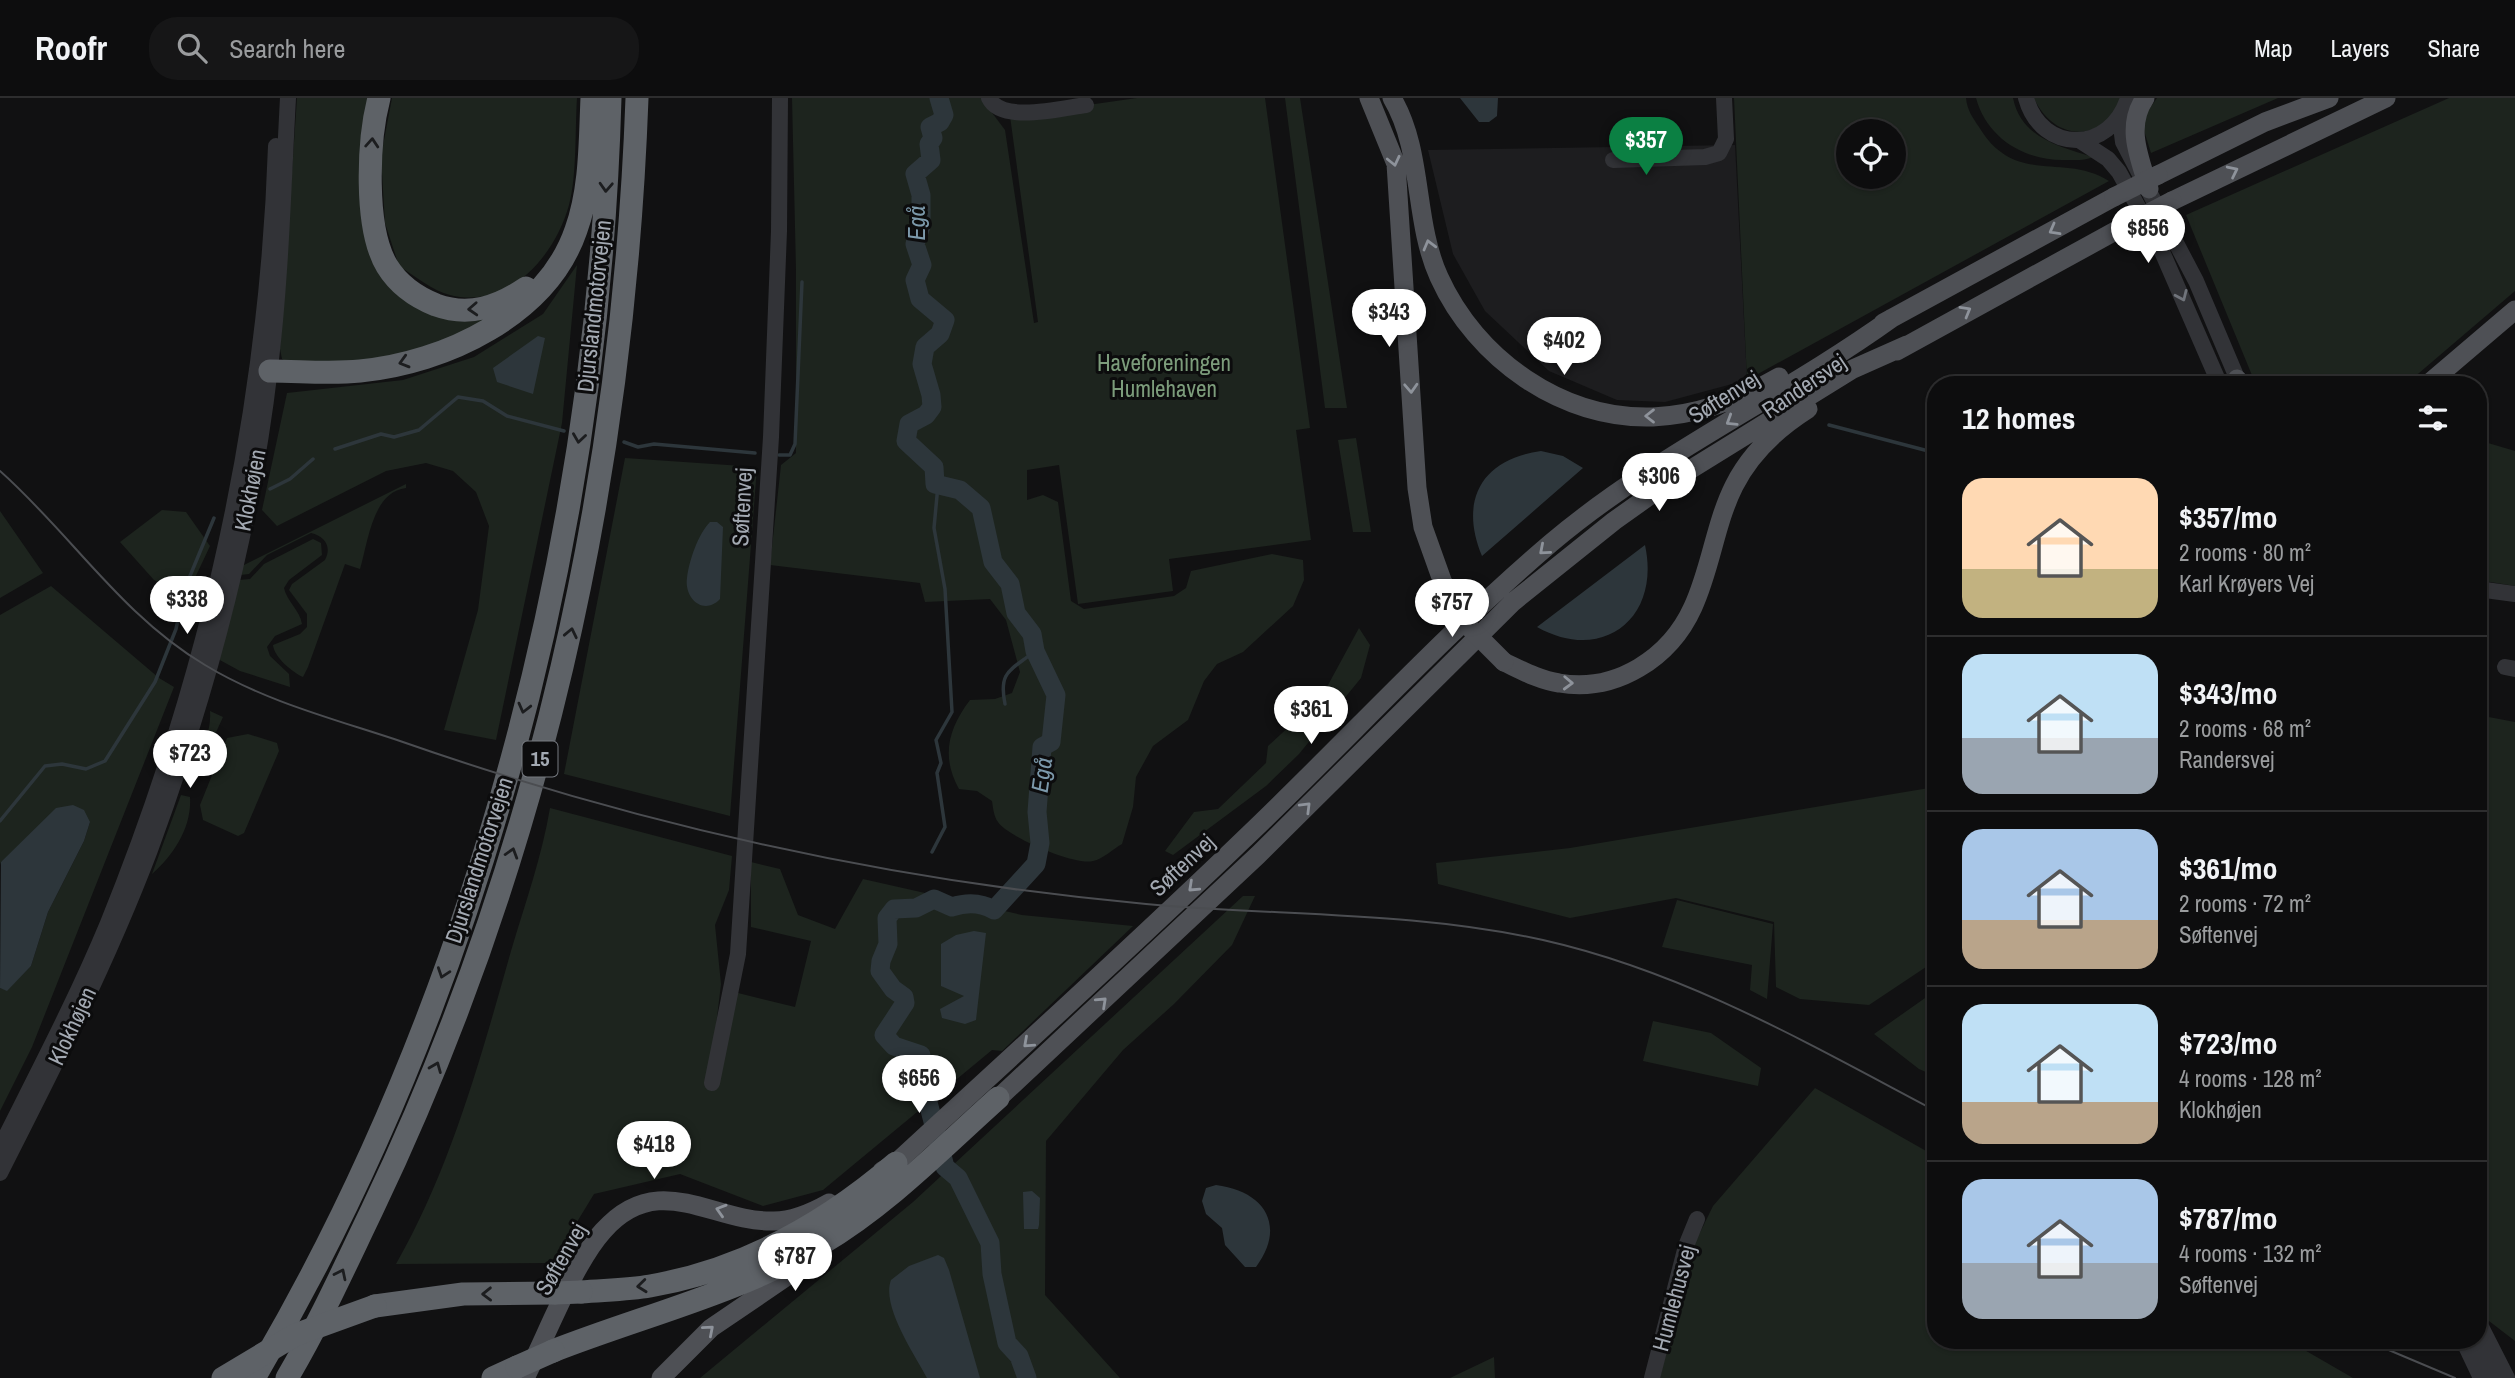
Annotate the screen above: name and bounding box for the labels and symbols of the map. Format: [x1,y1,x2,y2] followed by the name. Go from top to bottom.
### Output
[1605,118,1687,177] pin: $357
[365,137,380,148] one-way arrow
[1386,155,1400,167] one-way arrow
[2226,165,2238,179] one-way arrow
[598,182,613,193] one-way arrow
[900,205,932,241] water label: Egå
[2107,206,2189,265] pin: $856
[569,218,618,394] street label: Djurslandmotorvejen
[2049,222,2061,235] one-way arrow
[1423,240,1437,252] one-way arrow
[1348,289,1430,349] pin: $343
[2174,289,2188,301] one-way arrow
[467,302,478,317] one-way arrow
[1959,306,1971,319] one-way arrow
[1523,317,1605,377] pin: $402
[1756,346,1852,425] street label: Randersvej
[1097,347,1231,404] park label: Haveforeningen Humlehaven
[399,354,411,369] one-way arrow
[1682,363,1765,431] street label: Søftenvej
[1403,382,1418,393] one-way arrow
[1644,408,1655,424] one-way arrow
[1726,412,1739,425] one-way arrow
[572,432,587,444] one-way arrow
[226,446,273,534] street label: Klokhøjen
[1618,454,1700,513] pin: $306
[724,467,759,547] street label: Søftenvej
[1539,541,1552,554] one-way arrow
[146,576,228,636] pin: $338
[1411,580,1493,639] pin: $757
[562,627,577,639] one-way arrow
[1563,675,1574,690] one-way arrow
[1270,686,1352,746] pin: $361
[518,702,532,714] one-way arrow
[149,730,231,790] pin: $723
[522,742,558,776] road number: 15
[1023,755,1059,794] water label: Egå
[437,773,520,947] street label: Djurslandmotorvejen
[1298,802,1311,815] one-way arrow
[1142,826,1221,903] street label: Søftenvej
[503,847,518,859] one-way arrow
[1189,879,1202,892] one-way arrow
[437,966,451,978] one-way arrow
[40,982,103,1070] street label: Klokhøjen
[1094,997,1107,1010] one-way arrow
[1023,1035,1036,1047] one-way arrow
[878,1056,960,1115] pin: $656
[427,1062,441,1074] one-way arrow
[613,1122,695,1181] pin: $418
[715,1204,727,1219] one-way arrow
[527,1217,594,1301] street label: Søftenvej
[754,1234,836,1293] pin: $787
[1644,1241,1703,1355] street label: Humlehusvej
[333,1269,347,1281] one-way arrow
[636,1279,648,1294] one-way arrow
[481,1286,492,1301] one-way arrow
[701,1326,714,1338] one-way arrow

